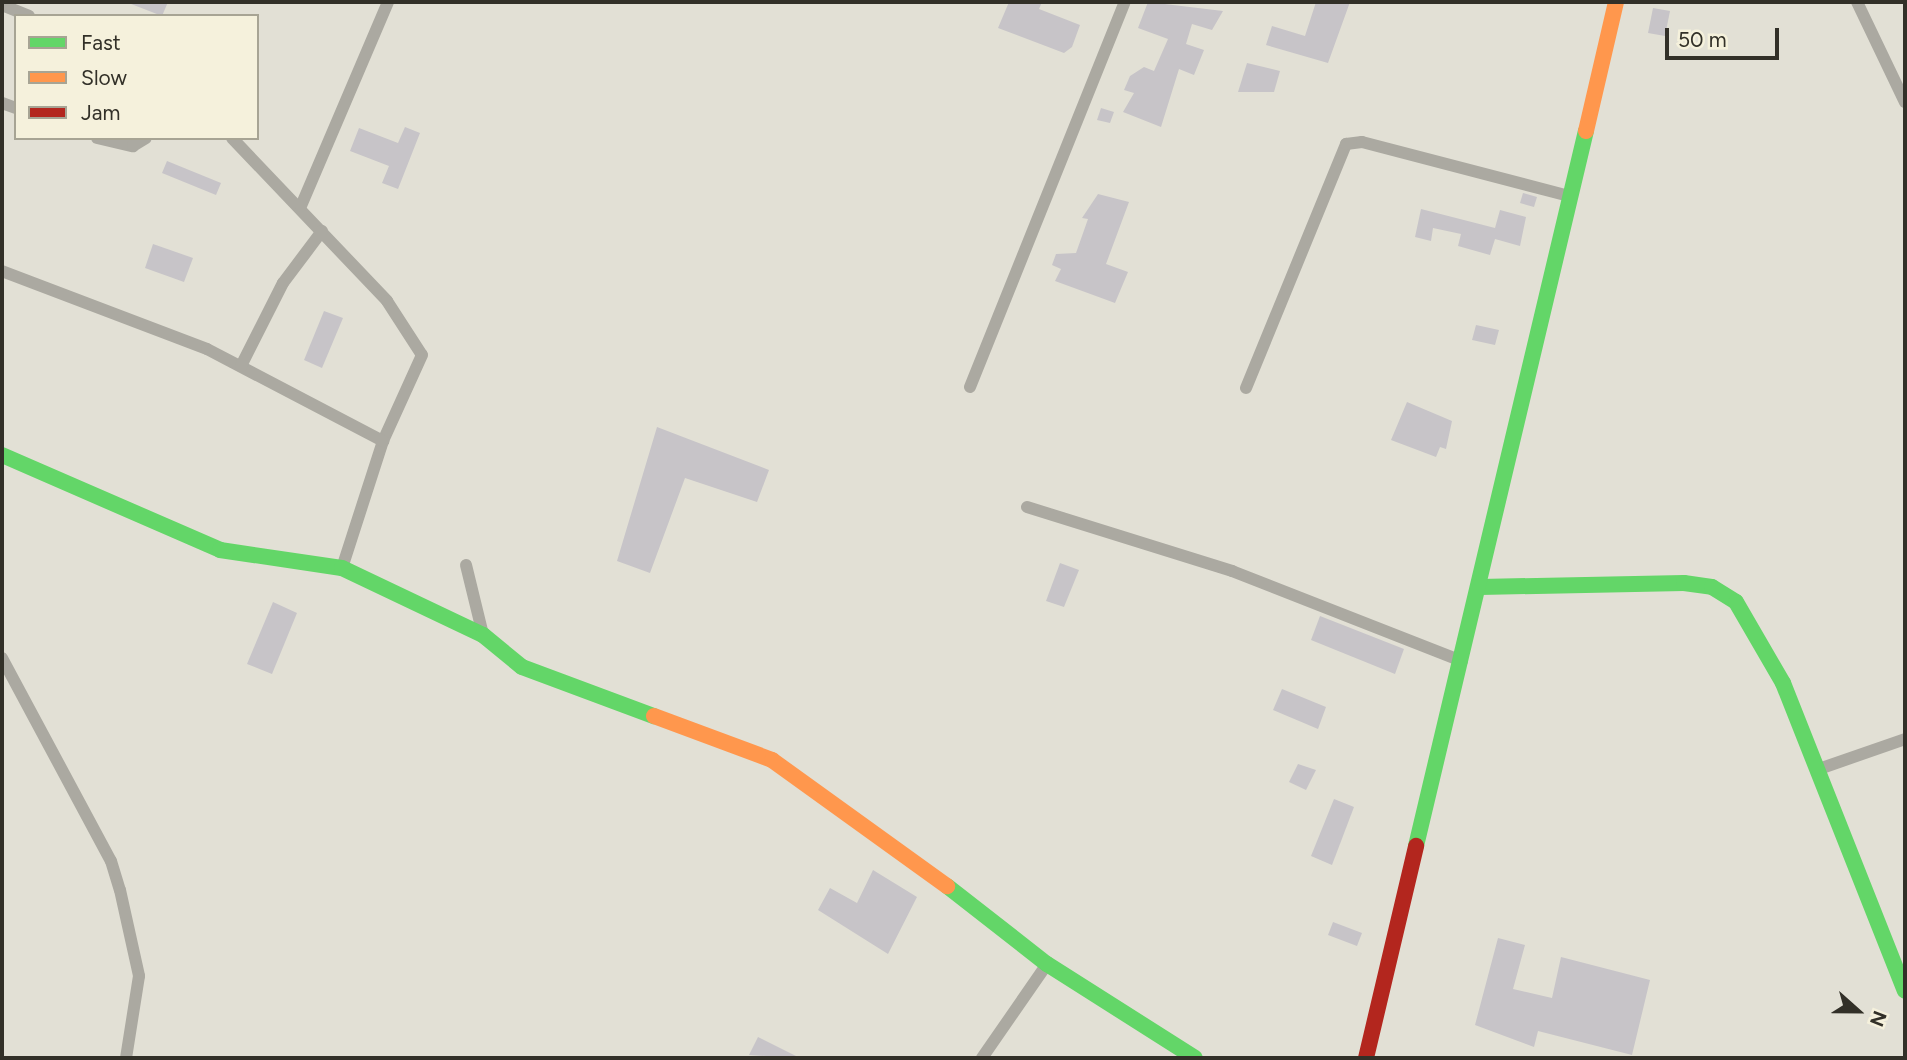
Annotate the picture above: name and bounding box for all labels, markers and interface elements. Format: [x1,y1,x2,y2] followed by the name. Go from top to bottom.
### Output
[14,14,259,140] legend
[1669,14,1783,58] scale bar
[1678,27,1727,52] text: 50 m
[81,30,121,55] text: Fast
[81,65,127,90] text: Slow
[81,100,120,125] text: Jam
[1823,976,1893,1046] north arrow
[1865,1008,1891,1030] text: N

